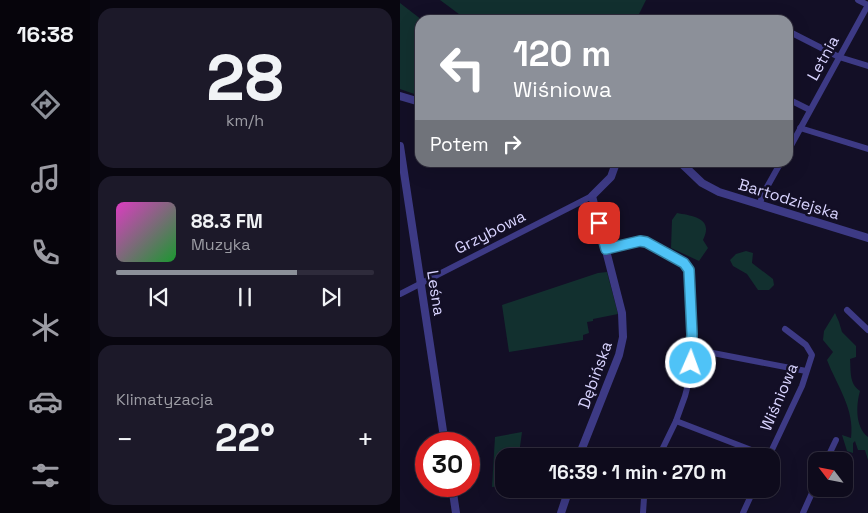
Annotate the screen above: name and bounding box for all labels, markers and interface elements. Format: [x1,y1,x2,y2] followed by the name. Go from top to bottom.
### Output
[17,20,73,48] text: 16:38
[513,32,611,76] text: 120 m
[802,32,844,84] street label: Letnia
[430,35,495,100] icon: left
[206,36,284,119] text: 28
[513,75,612,103] text: Wiśniowa
[28,87,63,122] icon: directions
[226,110,264,131] text: km/h
[498,130,526,158] icon: right
[430,132,488,157] text: Potem
[28,161,63,196] icon: music
[736,174,842,224] street label: Bartodziejska
[578,202,620,244] pin
[451,205,529,259] street label: Grzybowa
[191,209,263,234] text: 88.3 FM
[585,209,613,237] icon: arrive
[191,234,250,255] text: Muzyka
[28,235,63,270] icon: phone
[422,269,450,317] street label: Leśna
[145,283,173,311] icon: previous
[231,283,259,311] icon: pause
[317,283,345,311] icon: next
[28,310,63,345] icon: climate
[664,336,716,388] position arrow
[573,338,617,412] street label: Dębińska
[755,360,803,434] street label: Wiśniowa
[28,384,63,419] icon: car
[116,389,213,410] text: Klimatyzacja
[215,414,275,462] text: 22°
[116,421,133,457] text: −
[357,421,374,457] text: +
[415,432,480,497] speed limit sign: 30
[808,452,852,498] north arrow
[808,452,853,497] map controls
[28,458,63,493] icon: filters
[548,460,727,485] text: 16:39 · 1 min · 270 m

